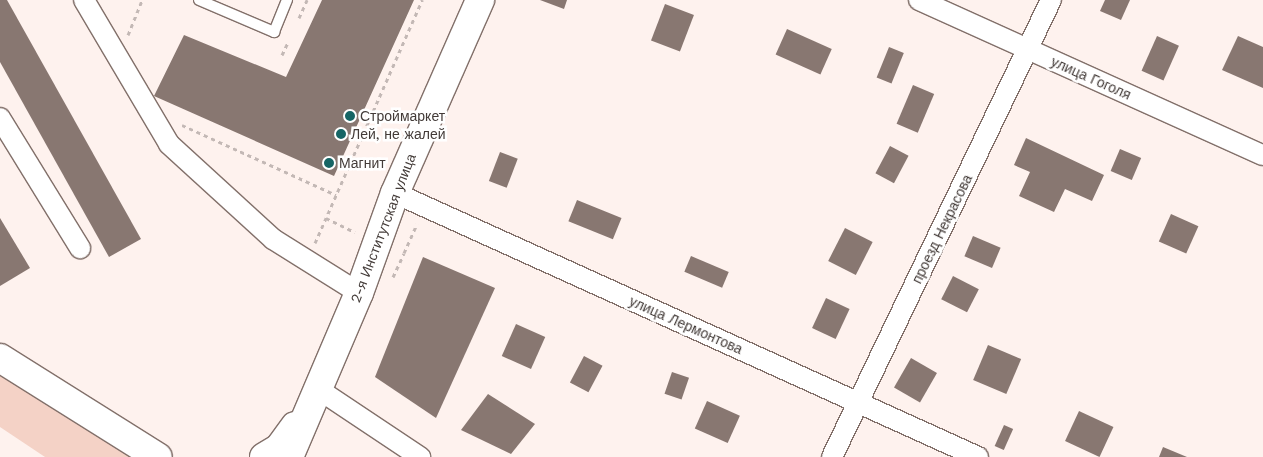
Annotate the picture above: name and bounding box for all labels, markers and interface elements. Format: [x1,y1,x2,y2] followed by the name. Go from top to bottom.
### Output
[1048,53,1134,103] street label: улица Гоголя
[360,108,445,124] place label: Строймаркет
[344,110,356,122] marker: Строймаркет
[351,126,446,142] place label: Лей, не жалей
[335,128,347,140] marker: Лей, не жалей
[347,151,419,305] street label: 2-я Институтская улица
[339,155,386,171] place label: Магнит
[323,157,335,169] marker: Магнит
[908,172,976,286] street label: проезд Некрасова
[627,292,745,358] street label: улица Лермонтова

